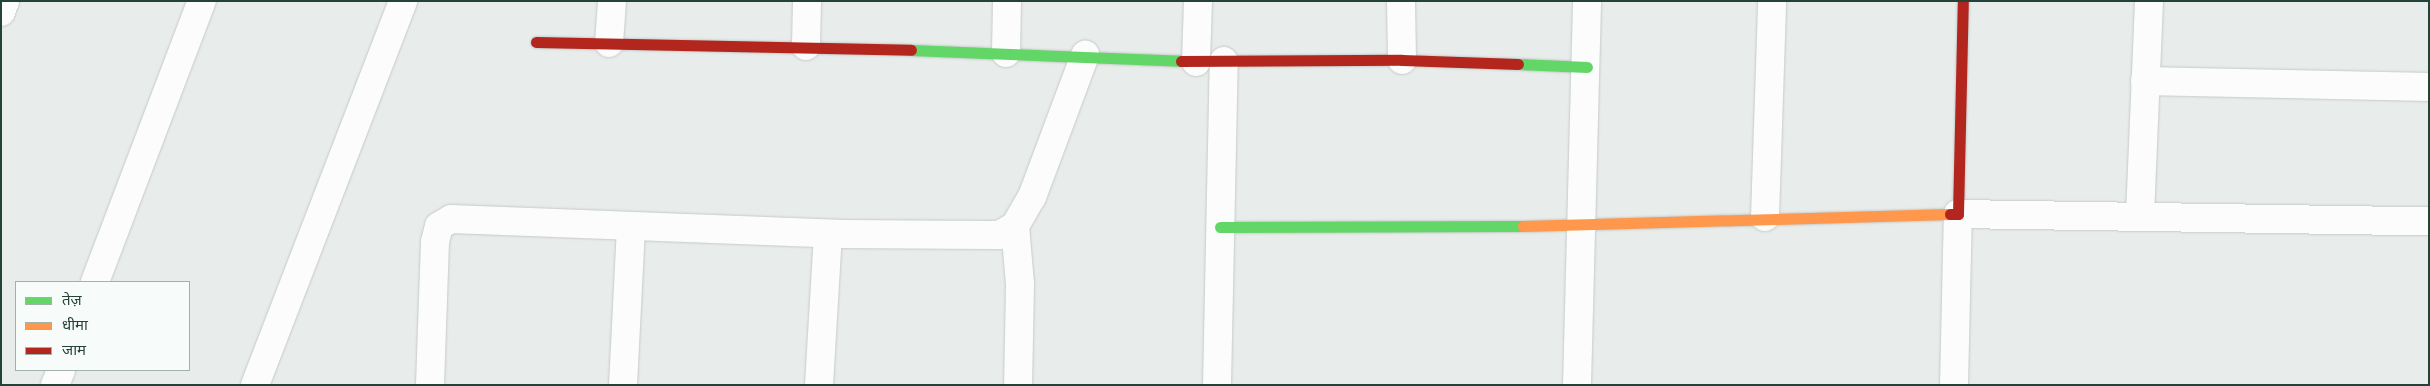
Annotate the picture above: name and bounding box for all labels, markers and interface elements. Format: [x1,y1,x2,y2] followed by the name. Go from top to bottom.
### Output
[15,281,190,371] legend
[62,290,82,308] text: तेज़
[62,315,88,333] text: धीमा
[62,340,86,358] text: जाम

